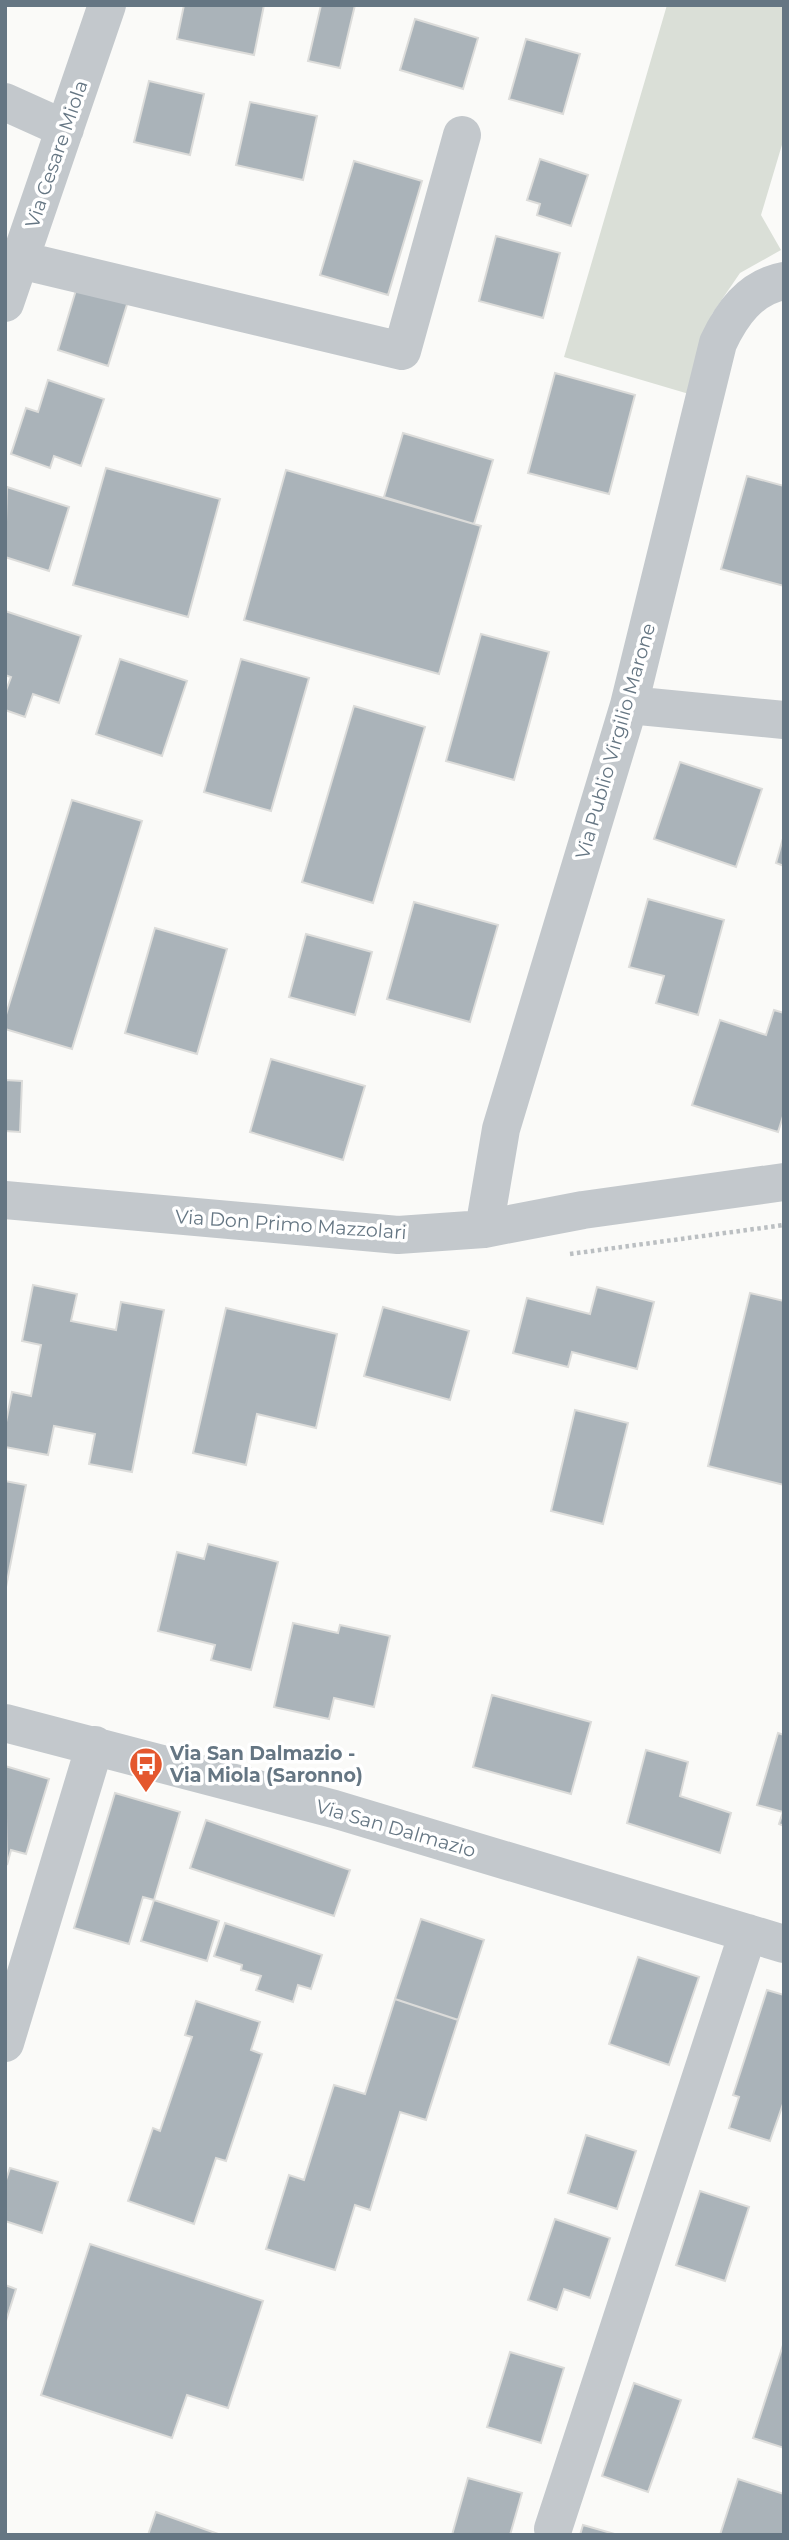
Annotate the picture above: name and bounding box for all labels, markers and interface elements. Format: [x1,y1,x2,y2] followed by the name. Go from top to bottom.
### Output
[20,77,93,231] street label: Via Cesare Miola
[571,621,660,862] street label: Via Publio Virgilio Marone
[174,1205,407,1244] street label: Via Don Primo Mazzolari
[169,1742,363,1787] place label: Via San Dalmazio - Via Miola (Saronno)
[127,1745,165,1794] bus stop icon: Via San Dalmazio - Via Miola (Saronno)
[313,1795,478,1862] street label: Via San Dalmazio

